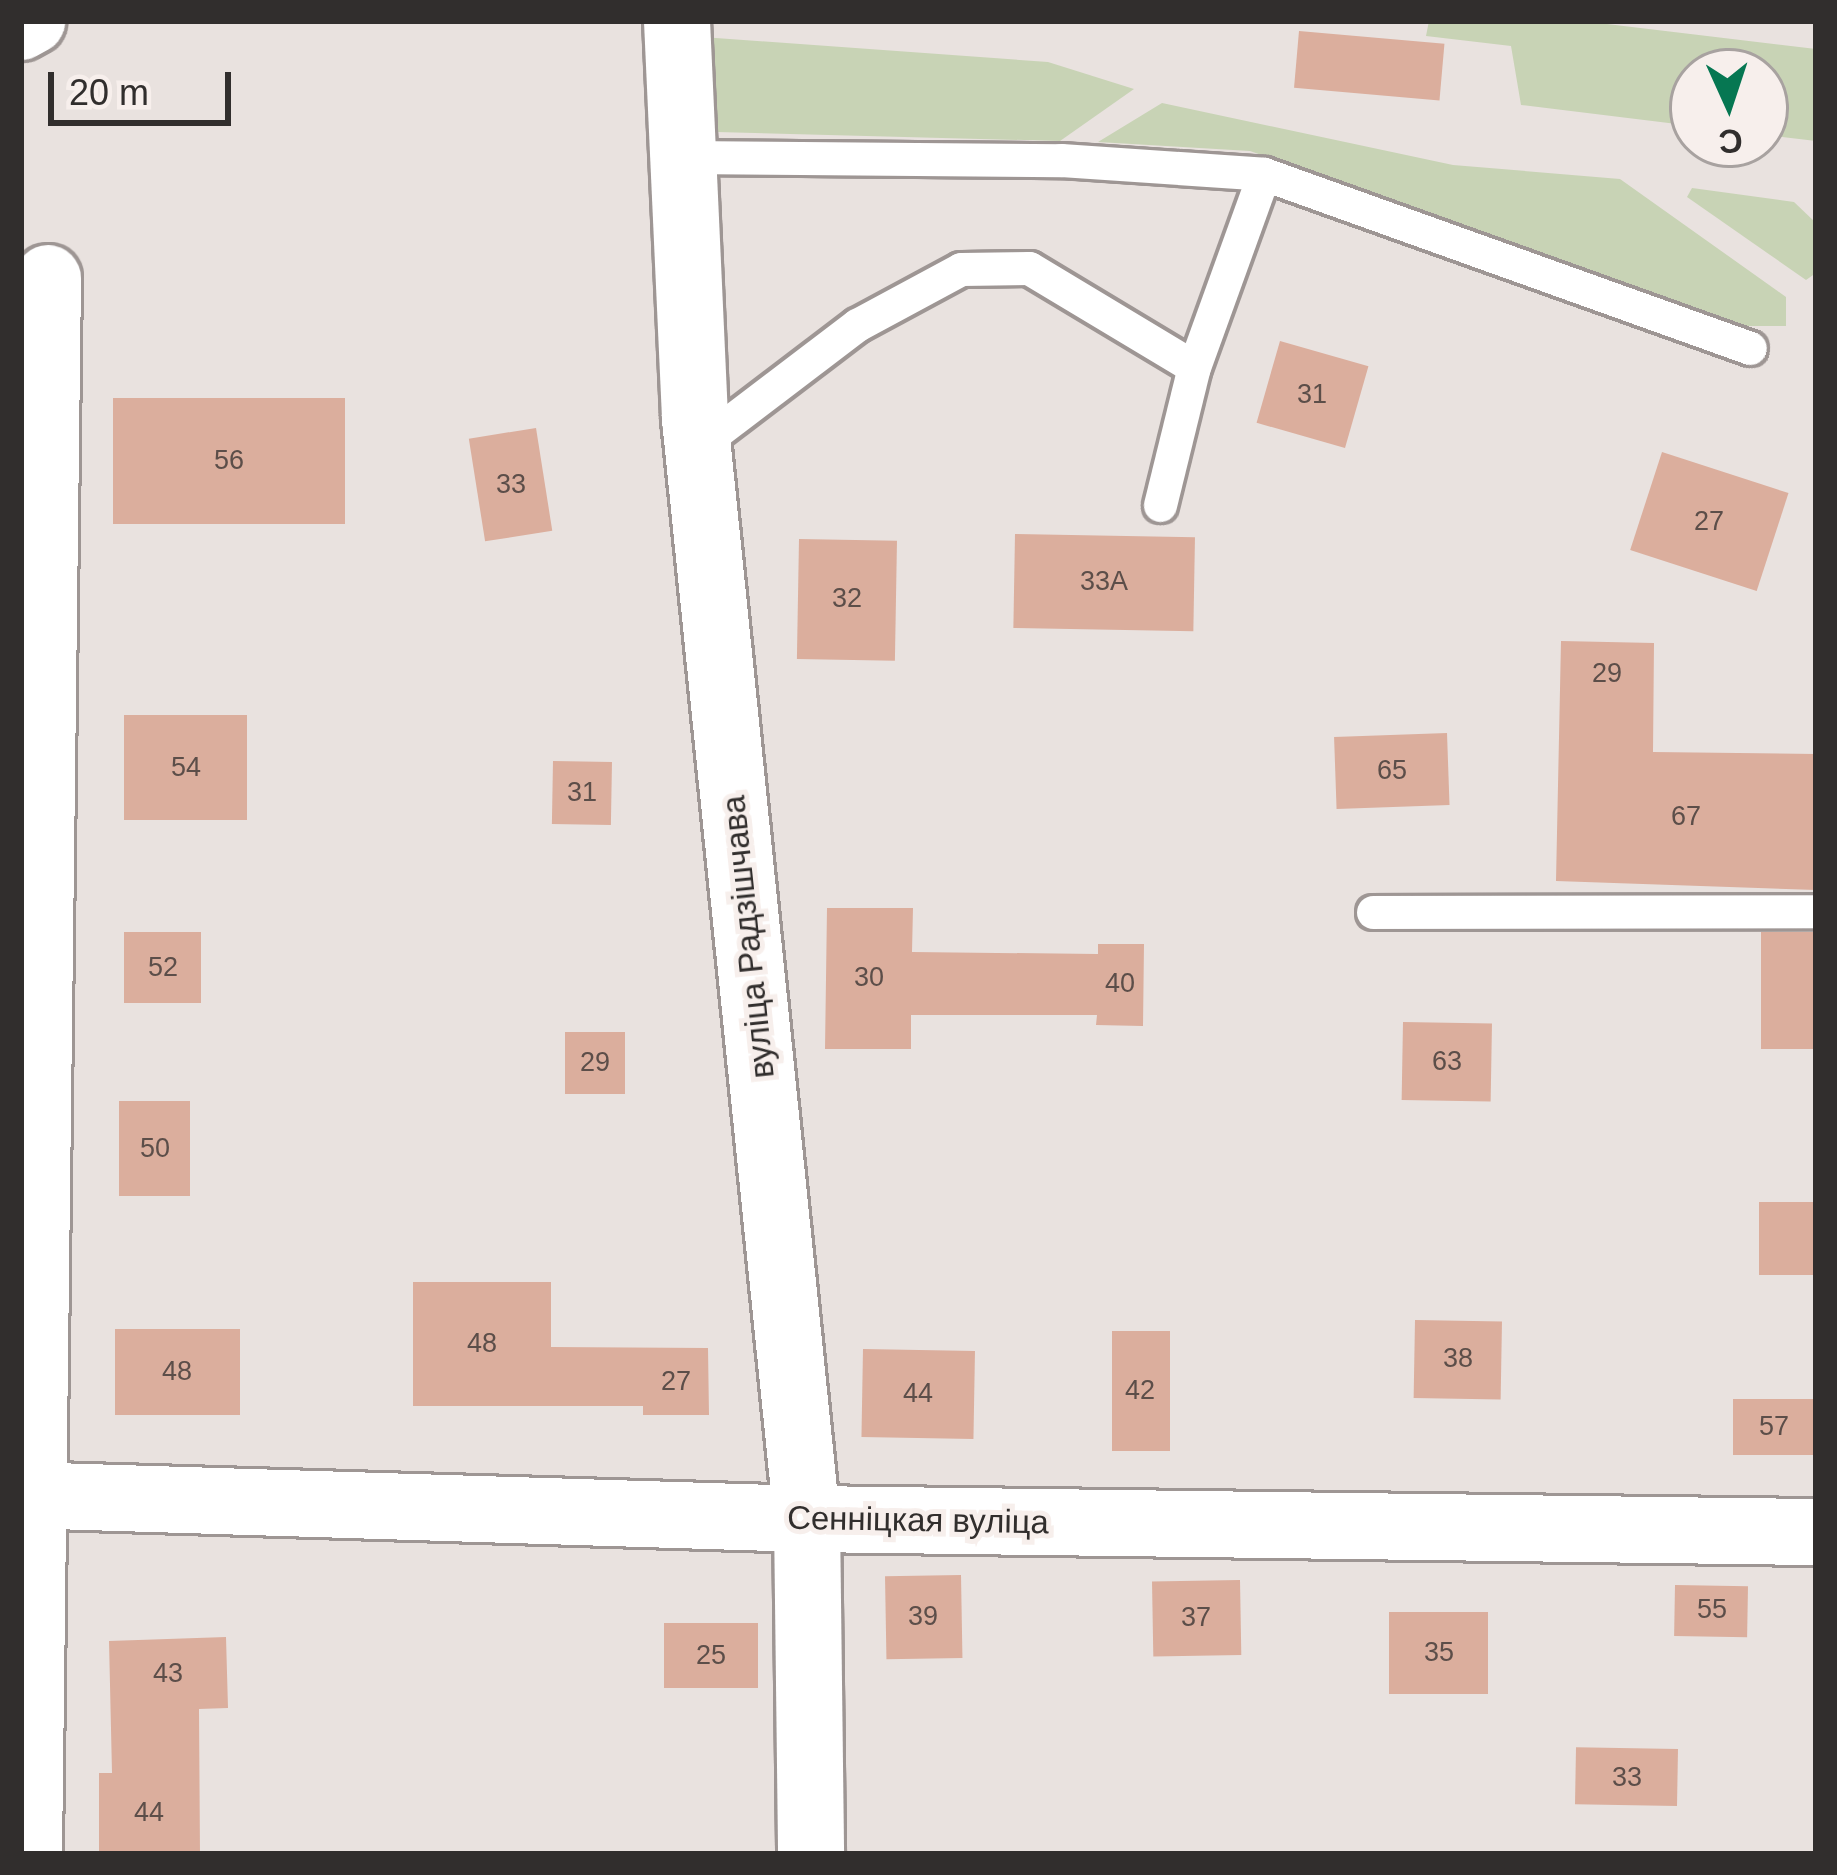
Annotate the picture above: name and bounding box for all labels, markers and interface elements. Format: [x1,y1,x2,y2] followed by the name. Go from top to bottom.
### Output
[54,48,237,122] scale bar
[1669,48,1789,168] north arrow
[69,72,149,113] text: 20 m
[1718,122,1744,161] text: С
[1297,379,1327,411] house number: 31
[214,445,244,477] house number: 56
[496,469,526,501] house number: 33
[1694,506,1724,538] house number: 27
[1080,566,1128,598] house number: 33А
[832,583,862,615] house number: 32
[1592,658,1622,690] house number: 29
[171,752,201,784] house number: 54
[1377,755,1407,787] house number: 65
[567,777,597,809] house number: 31
[713,794,783,1080] street label: вуліца Радзішчава
[1671,801,1701,833] house number: 67
[148,952,178,984] house number: 52
[854,962,884,994] house number: 30
[1105,968,1135,1000] house number: 40
[1432,1046,1462,1078] house number: 63
[580,1047,610,1079] house number: 29
[140,1133,170,1165] house number: 50
[467,1328,497,1360] house number: 48
[1443,1343,1473,1375] house number: 38
[162,1356,192,1388] house number: 48
[661,1366,691,1398] house number: 27
[1125,1375,1155,1407] house number: 42
[903,1378,933,1410] house number: 44
[1759,1411,1789,1443] house number: 57
[787,1498,1049,1542] street label: Сенніцкая вуліца
[1697,1594,1727,1626] house number: 55
[908,1601,938,1633] house number: 39
[1181,1602,1211,1634] house number: 37
[1424,1637,1454,1669] house number: 35
[696,1640,726,1672] house number: 25
[153,1658,183,1690] house number: 43
[1612,1762,1642,1794] house number: 33
[134,1797,164,1829] house number: 44

